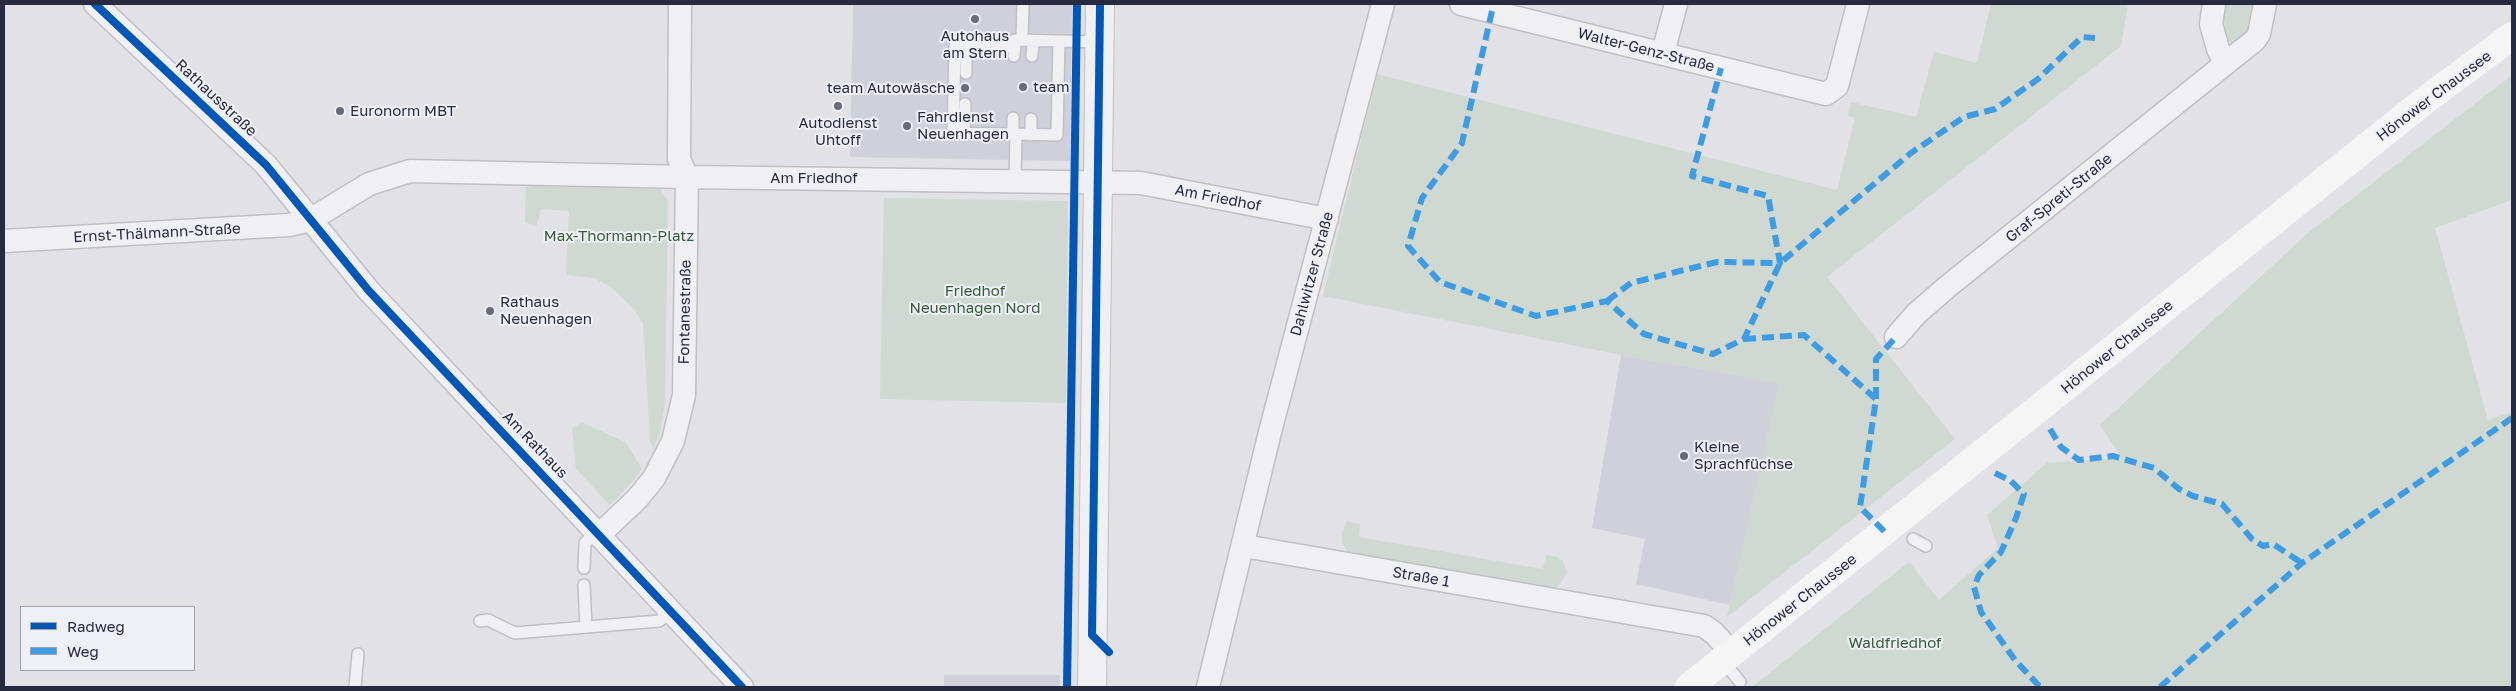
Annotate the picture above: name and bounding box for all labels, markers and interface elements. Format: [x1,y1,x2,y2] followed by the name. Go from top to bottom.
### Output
[969,13,981,25] marker: Autohaus am Stern
[1576,24,1716,76] street label: Walter-Genz-Straße
[941,27,1009,62] place label: Autohaus am Stern
[2373,47,2495,145] street label: Hönower Chaussee
[172,56,260,140] street label: Rathausstraße
[1033,78,1069,96] place label: team
[827,79,955,97] place label: team Autowäsche
[1017,81,1029,93] marker: team
[959,82,971,94] marker: team Autowäsche
[832,100,844,112] marker: Autodienst Uhtoff
[350,102,456,120] place label: Euronorm MBT
[334,105,346,117] marker: Euronorm MBT
[917,108,1009,143] place label: Fahrdienst Neuenhagen
[799,114,877,149] place label: Autodienst Uhtoff
[901,120,913,132] marker: Fahrdienst Neuenhagen
[2002,150,2116,246] street label: Graf-Spreti-Straße
[770,169,858,187] street label: Am Friedhof
[1173,181,1263,215] street label: Am Friedhof
[1287,210,1337,338] street label: Dahlwitzer Straße
[73,220,241,246] street label: Ernst-Thälmann-Straße
[544,227,694,245] park label: Max-Thormann-Platz
[675,259,695,365] street label: Fontanestraße
[909,282,1041,317] park label: Friedhof Neuenhagen Nord
[500,293,592,328] place label: Rathaus Neuenhagen
[2057,296,2177,398] street label: Hönower Chaussee
[484,305,496,317] marker: Rathaus Neuenhagen
[499,408,571,482] street label: Am Rathaus
[1694,438,1793,473] place label: Kleine Sprachfüchse
[1678,450,1690,462] marker: Kleine Sprachfüchse
[1740,550,1860,650] street label: Hönower Chaussee
[1391,563,1451,591] street label: Straße 1
[20,606,195,671] legend
[67,617,125,635] text: Radweg
[1849,634,1941,652] park label: Waldfriedhof
[67,642,99,660] text: Weg

